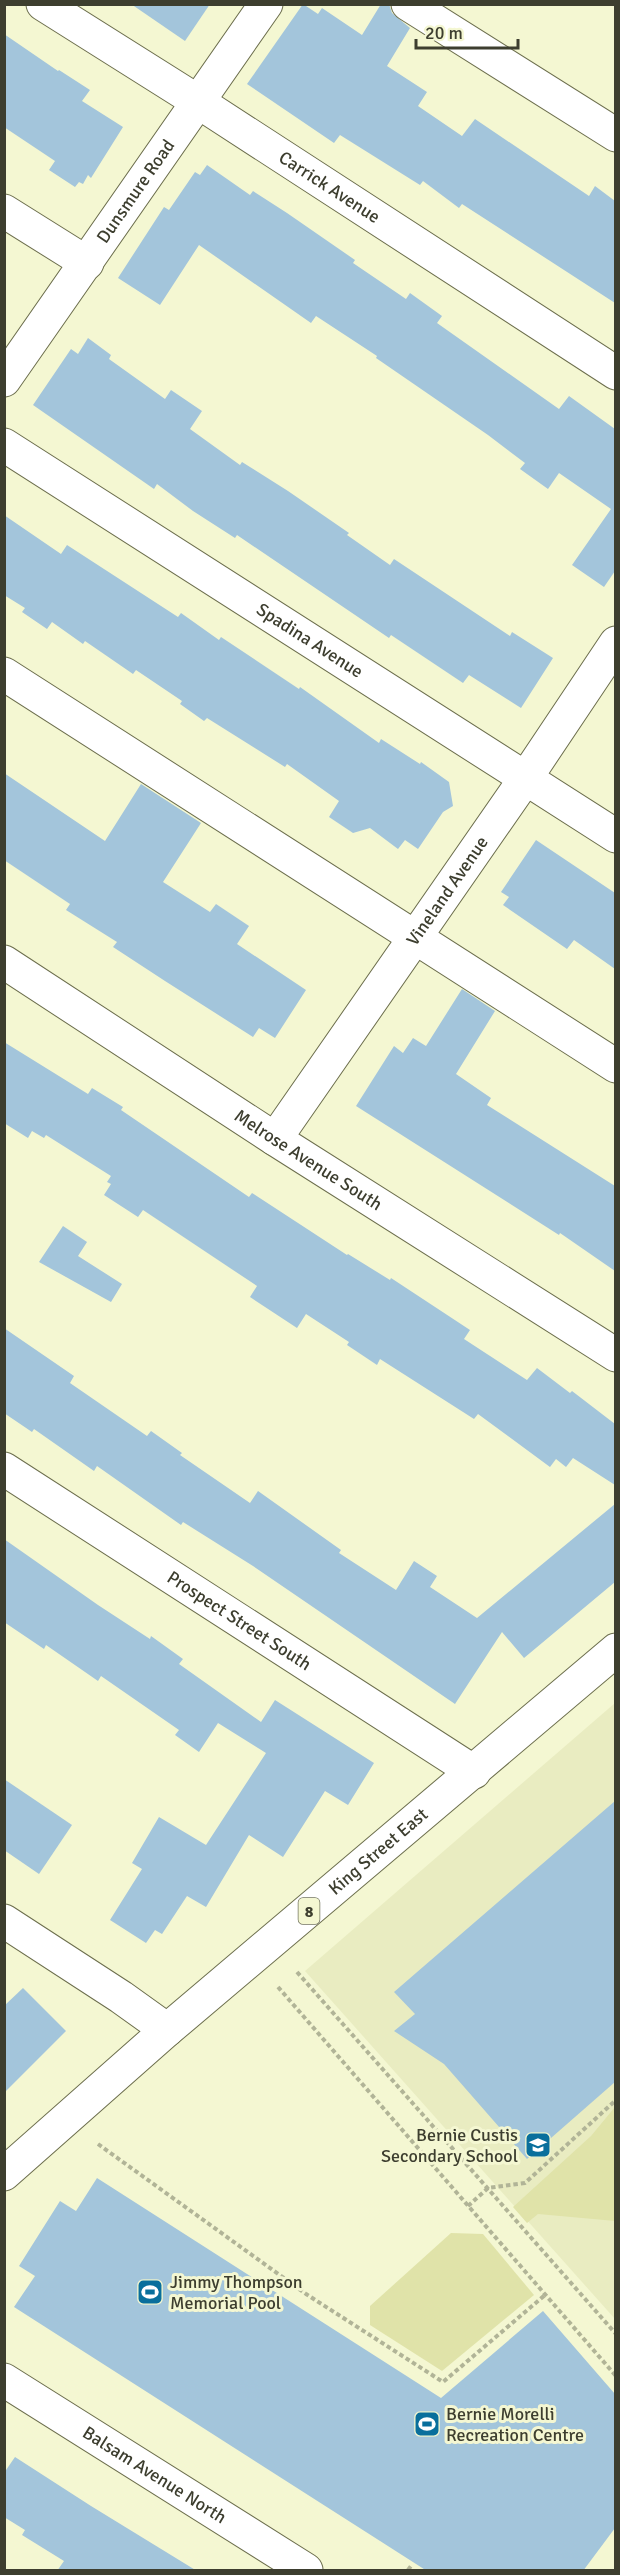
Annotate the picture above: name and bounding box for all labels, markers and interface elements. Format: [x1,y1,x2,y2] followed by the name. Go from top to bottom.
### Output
[416,12,518,50] scale bar
[425,22,463,44] text: 20 m
[92,135,179,247] street label: Dunsmure Road
[275,146,384,228] street label: Carrick Avenue
[252,598,367,683] street label: Spadina Avenue
[402,832,493,950] street label: Vineland Avenue
[230,1105,386,1215] street label: Melrose Avenue South
[163,1566,316,1675] street label: Prospect Street South
[324,1803,432,1900] street label: King Street East
[298,1898,320,1924] road number: 8
[381,2124,518,2167] place label: Bernie Custis Secondary School
[523,2130,553,2160] school or university icon: Bernie Custis Secondary School
[170,2271,303,2314] place label: Jimmy Thompson Memorial Pool
[135,2277,165,2307] sports icon: Jimmy Thompson Memorial Pool
[446,2403,584,2446] place label: Bernie Morelli Recreation Centre
[412,2409,442,2439] sports icon: Bernie Morelli Recreation Centre
[79,2421,231,2528] street label: Balsam Avenue North

